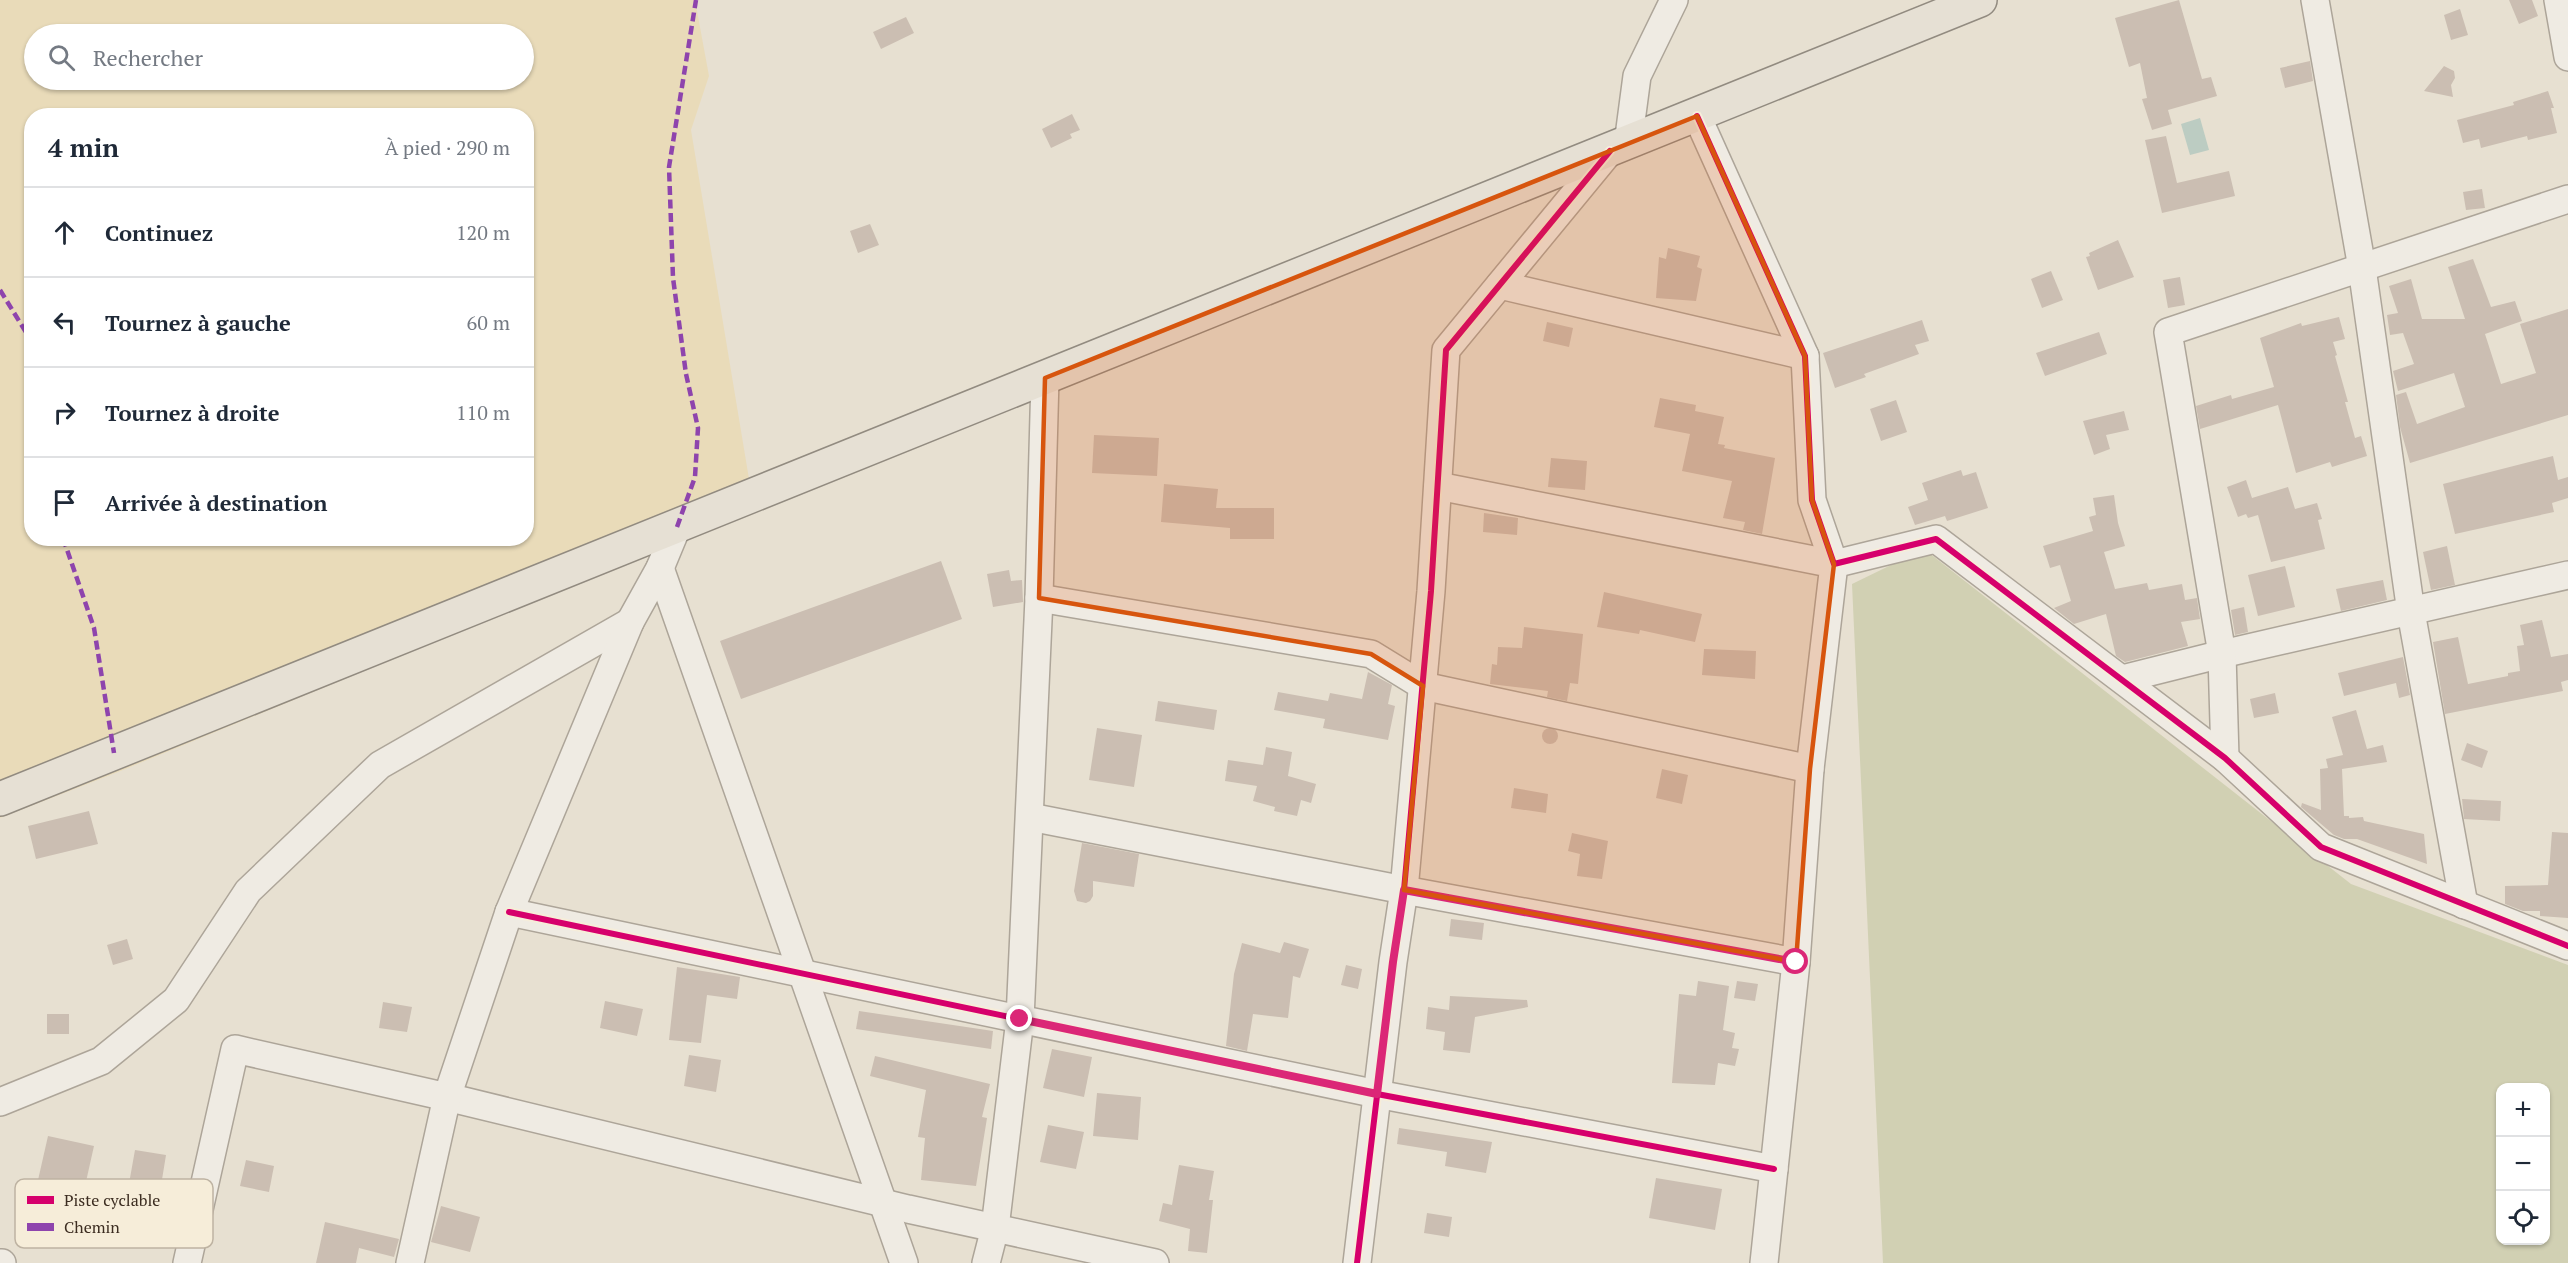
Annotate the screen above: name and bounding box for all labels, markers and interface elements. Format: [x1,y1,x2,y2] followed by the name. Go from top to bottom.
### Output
[24,24,534,90] search box
[45,41,78,74] icon: search
[93,43,203,72] text: Rechercher
[48,130,119,164] text: 4 min
[385,134,510,161] text: À pied · 290 m
[48,216,81,249] icon: ahead
[105,218,213,247] text: Continuez
[456,219,510,246] text: 120 m
[48,306,81,339] icon: left
[105,308,291,337] text: Tournez à gauche
[467,309,510,336] text: 60 m
[48,396,81,429] icon: right
[105,398,280,427] text: Tournez à droite
[456,399,510,426] text: 110 m
[48,486,81,519] icon: arrive
[105,488,327,517] text: Arrivée à destination
[1782,948,1808,974] route start
[1006,1005,1032,1031] route end
[2496,1083,2550,1245] map controls
[2496,1083,2550,1137] button: +
[2496,1137,2550,1191] button: −
[15,1179,213,1248] legend
[64,1189,160,1211] text: Piste cyclable
[2496,1191,2550,1245] button: locate
[64,1216,120,1238] text: Chemin

